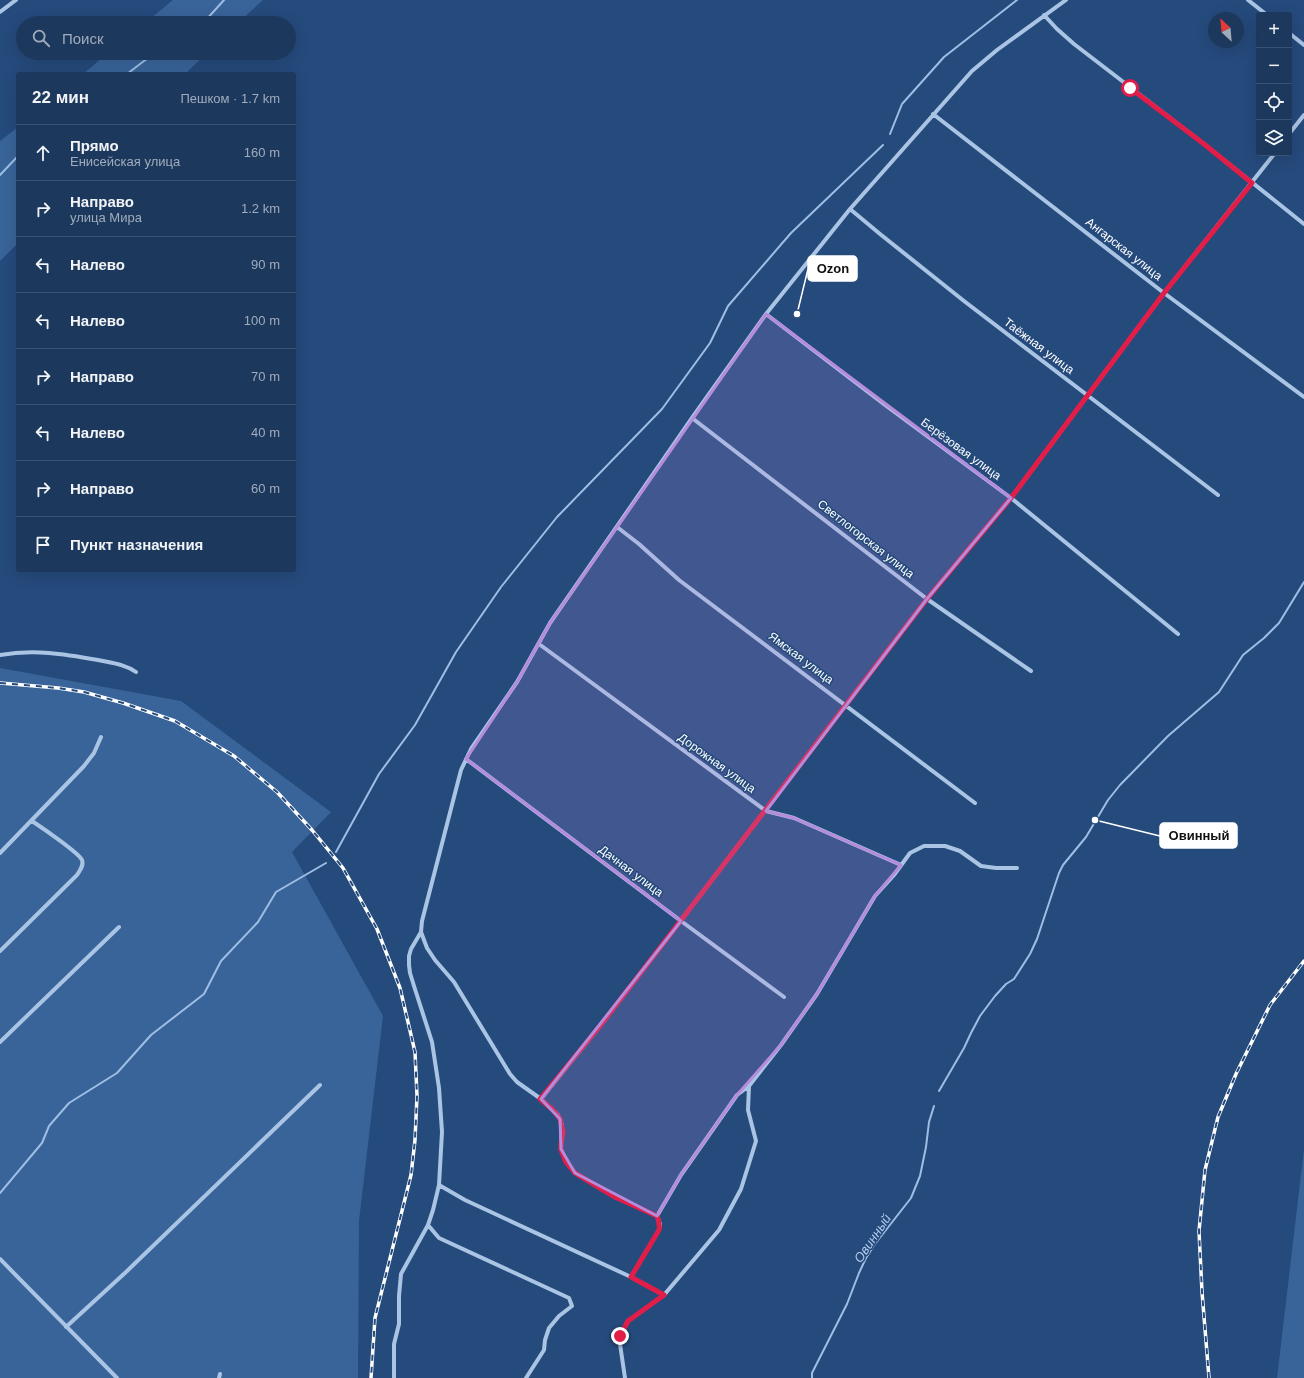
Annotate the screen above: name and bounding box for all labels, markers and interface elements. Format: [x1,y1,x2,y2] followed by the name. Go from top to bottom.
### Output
[1208,12,1244,48] north arrow
[1256,12,1292,156] map controls
[1256,12,1292,48] button: +
[16,16,296,60] search box
[30,27,52,49] icon: search
[62,30,104,47] text: Поиск
[1256,48,1292,84] button: −
[1121,79,1139,97] route start
[1256,84,1292,120] button: locate
[32,88,89,107] text: 22 мин
[180,91,280,106] text: Пешком · 1.7 km
[1256,120,1292,156] button: layers
[70,137,119,154] text: Прямо
[32,142,54,164] icon: ahead
[244,145,280,160] text: 160 m
[70,154,180,169] text: Енисейская улица
[70,193,134,210] text: Направо
[32,198,54,220] icon: right
[241,201,280,216] text: 1.2 km
[70,210,142,225] text: улица Мира
[1083,215,1165,283] street label: Ангарская улица
[32,254,54,276] icon: left
[70,256,125,273] text: Налево
[808,256,857,281] callout: Ozon
[251,257,280,272] text: 90 m
[817,261,849,276] text: Ozon
[32,310,54,332] icon: left
[70,312,125,329] text: Налево
[244,313,280,328] text: 100 m
[1001,315,1077,377] street label: Таёжная улица
[32,366,54,388] icon: right
[70,368,134,385] text: Направо
[251,369,280,384] text: 70 m
[918,415,1004,483] street label: Берёзовая улица
[32,422,54,444] icon: left
[70,424,125,441] text: Налево
[251,425,280,440] text: 40 m
[32,478,54,500] icon: right
[70,480,134,497] text: Направо
[251,481,280,496] text: 60 m
[815,497,917,581] street label: Светлогорская улица
[32,534,54,556] icon: arrive
[70,536,203,553] text: Пункт назначения
[766,629,837,687] street label: Ямская улица
[676,730,759,796] street label: Дорожная улица
[1160,823,1237,848] callout: Овинный
[1169,828,1229,843] text: Овинный
[596,842,666,900] street label: Дачная улица
[851,1211,894,1265] water label: Овинный
[611,1327,629,1345] route end

